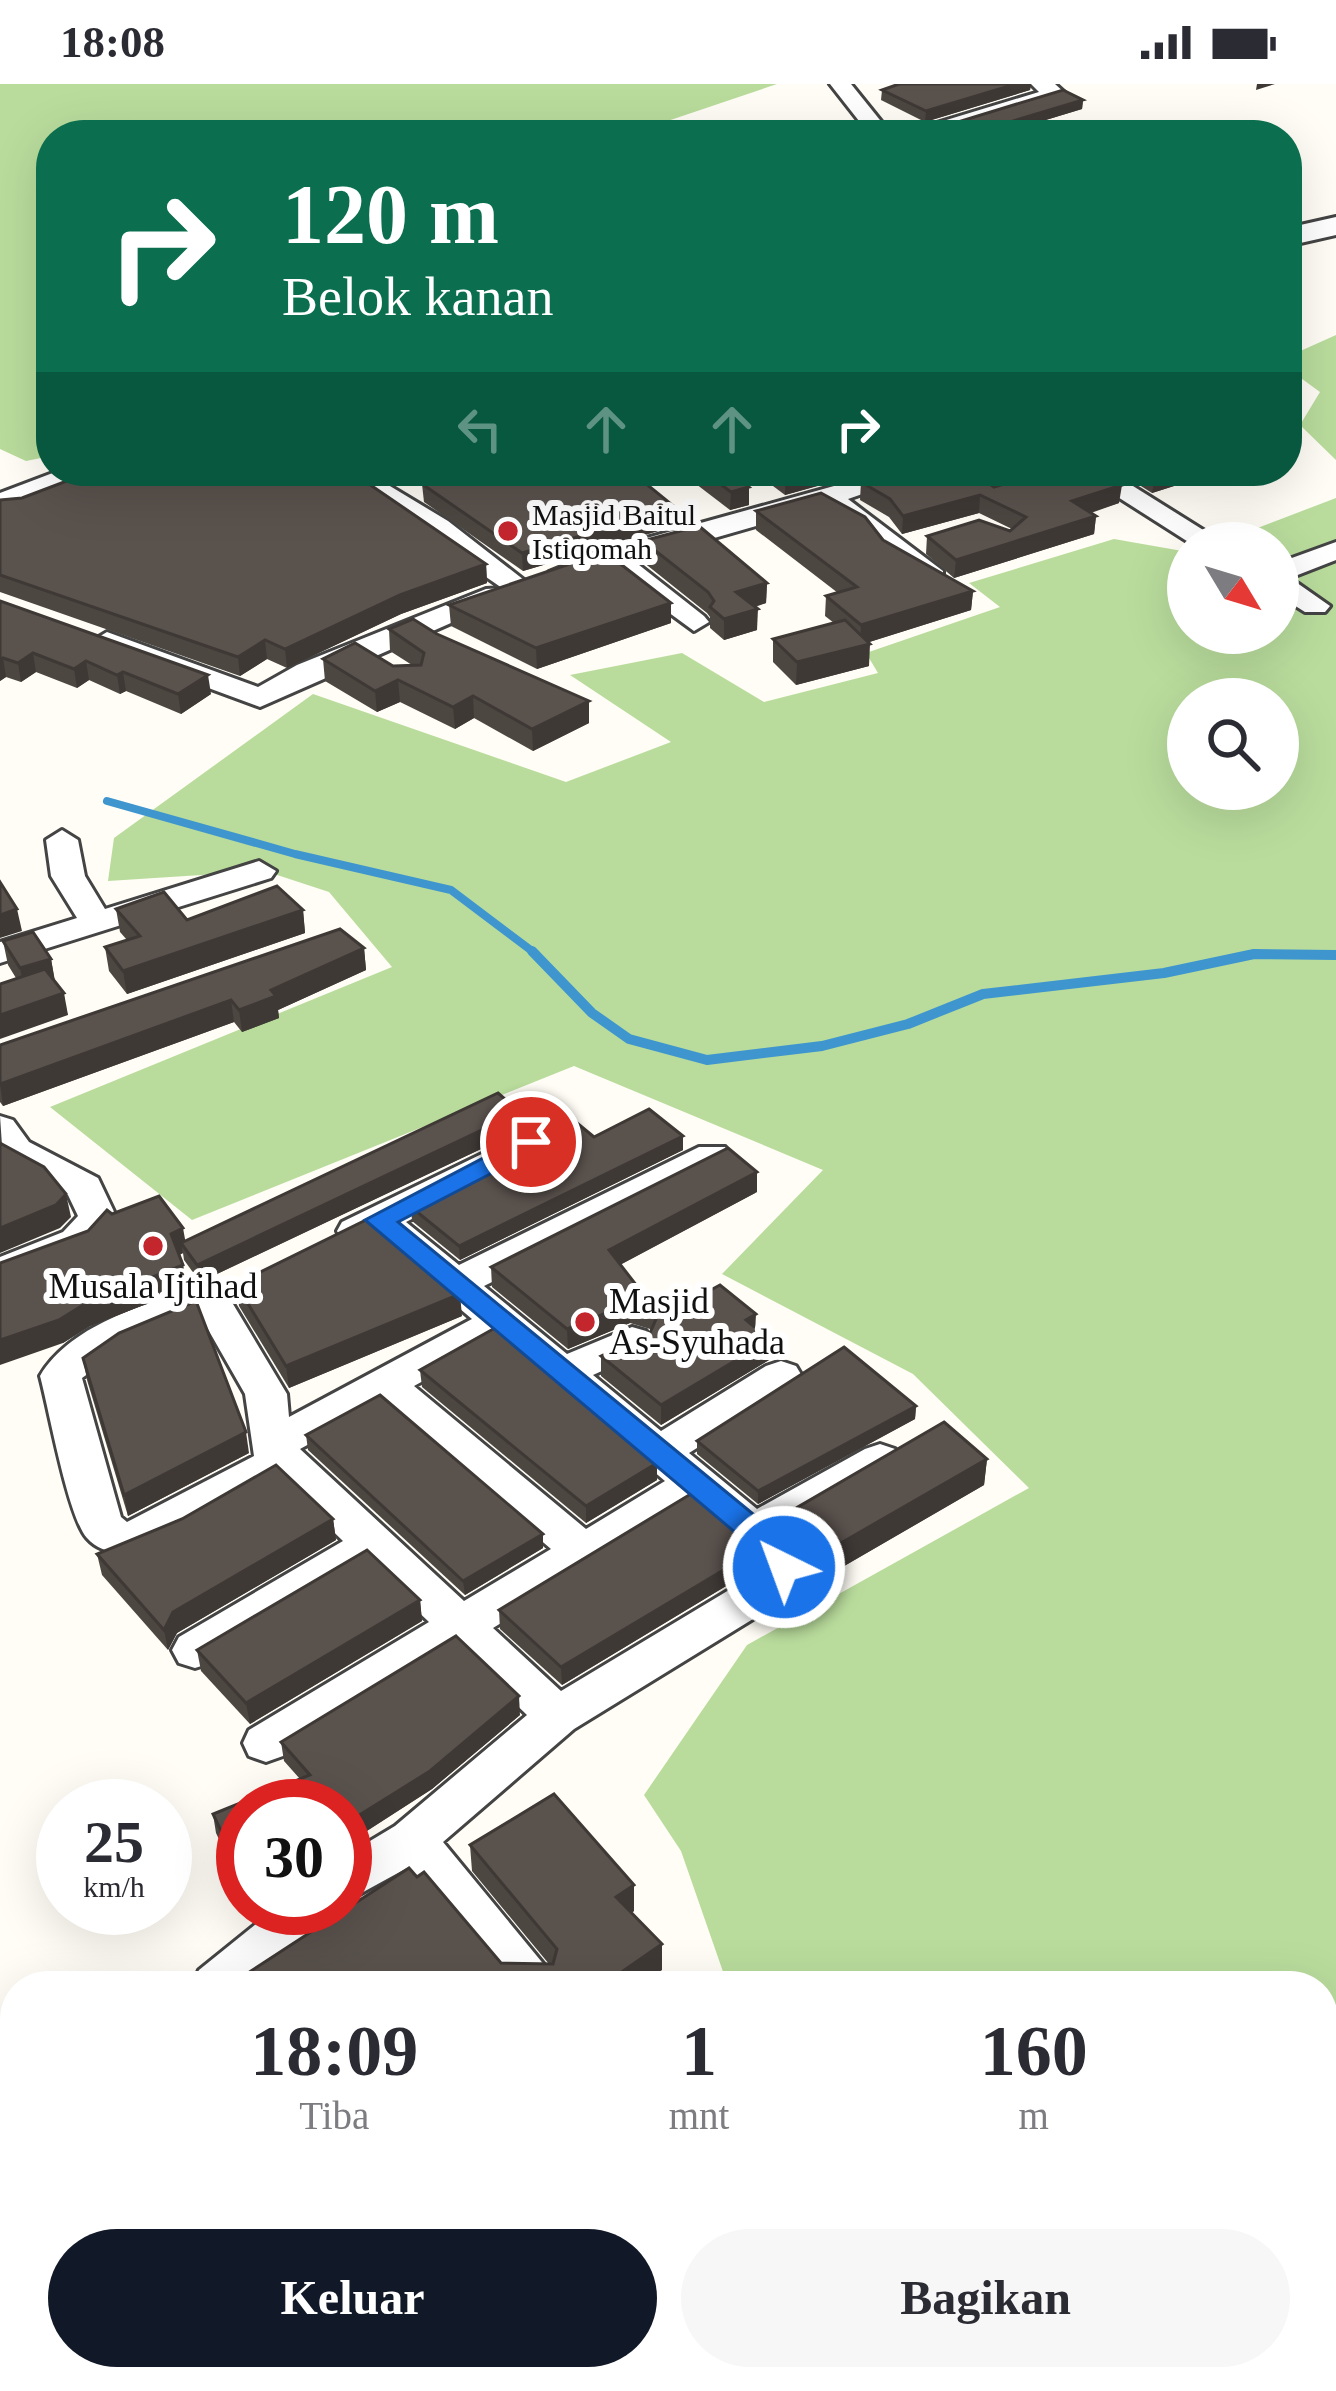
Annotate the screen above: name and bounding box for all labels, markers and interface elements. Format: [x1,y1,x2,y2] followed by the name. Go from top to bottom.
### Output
[60,17,165,67] text: 18:08
[84,168,240,324] icon: right
[282,168,499,261] text: 120 m
[282,267,553,327] text: Belok kanan
[447,396,513,462] icon: left
[573,396,639,462] icon: ahead
[699,396,765,462] icon: ahead
[825,396,891,462] icon: right
[532,498,696,565] place label: Masjid Baitul Istiqomah
[495,518,521,544] marker: Masjid Baitul Istiqomah
[1167,522,1299,654] north arrow
[1167,522,1299,810] map controls
[1167,678,1299,810] button: search
[480,1091,582,1193] pin
[498,1109,564,1175] icon: arrive
[140,1233,166,1259] marker: Musala Ijtihad
[49,1266,257,1306] place label: Musala Ijtihad
[609,1281,785,1362] place label: Masjid As-Syuhada
[572,1309,598,1335] marker: Masjid As-Syuhada
[721,1504,847,1630] position arrow
[216,1779,372,1935] speed limit sign: 30
[84,1809,144,1875] text: 25
[83,1870,145,1903] text: km/h
[250,2011,418,2091] text: 18:09
[681,2011,717,2091] text: 1
[980,2011,1088,2091] text: 160
[299,2094,369,2137] text: Tiba
[669,2094,729,2137] text: mnt
[1018,2094,1049,2137] text: m
[48,2229,657,2367] button: Keluar
[681,2229,1290,2367] button: Bagikan

